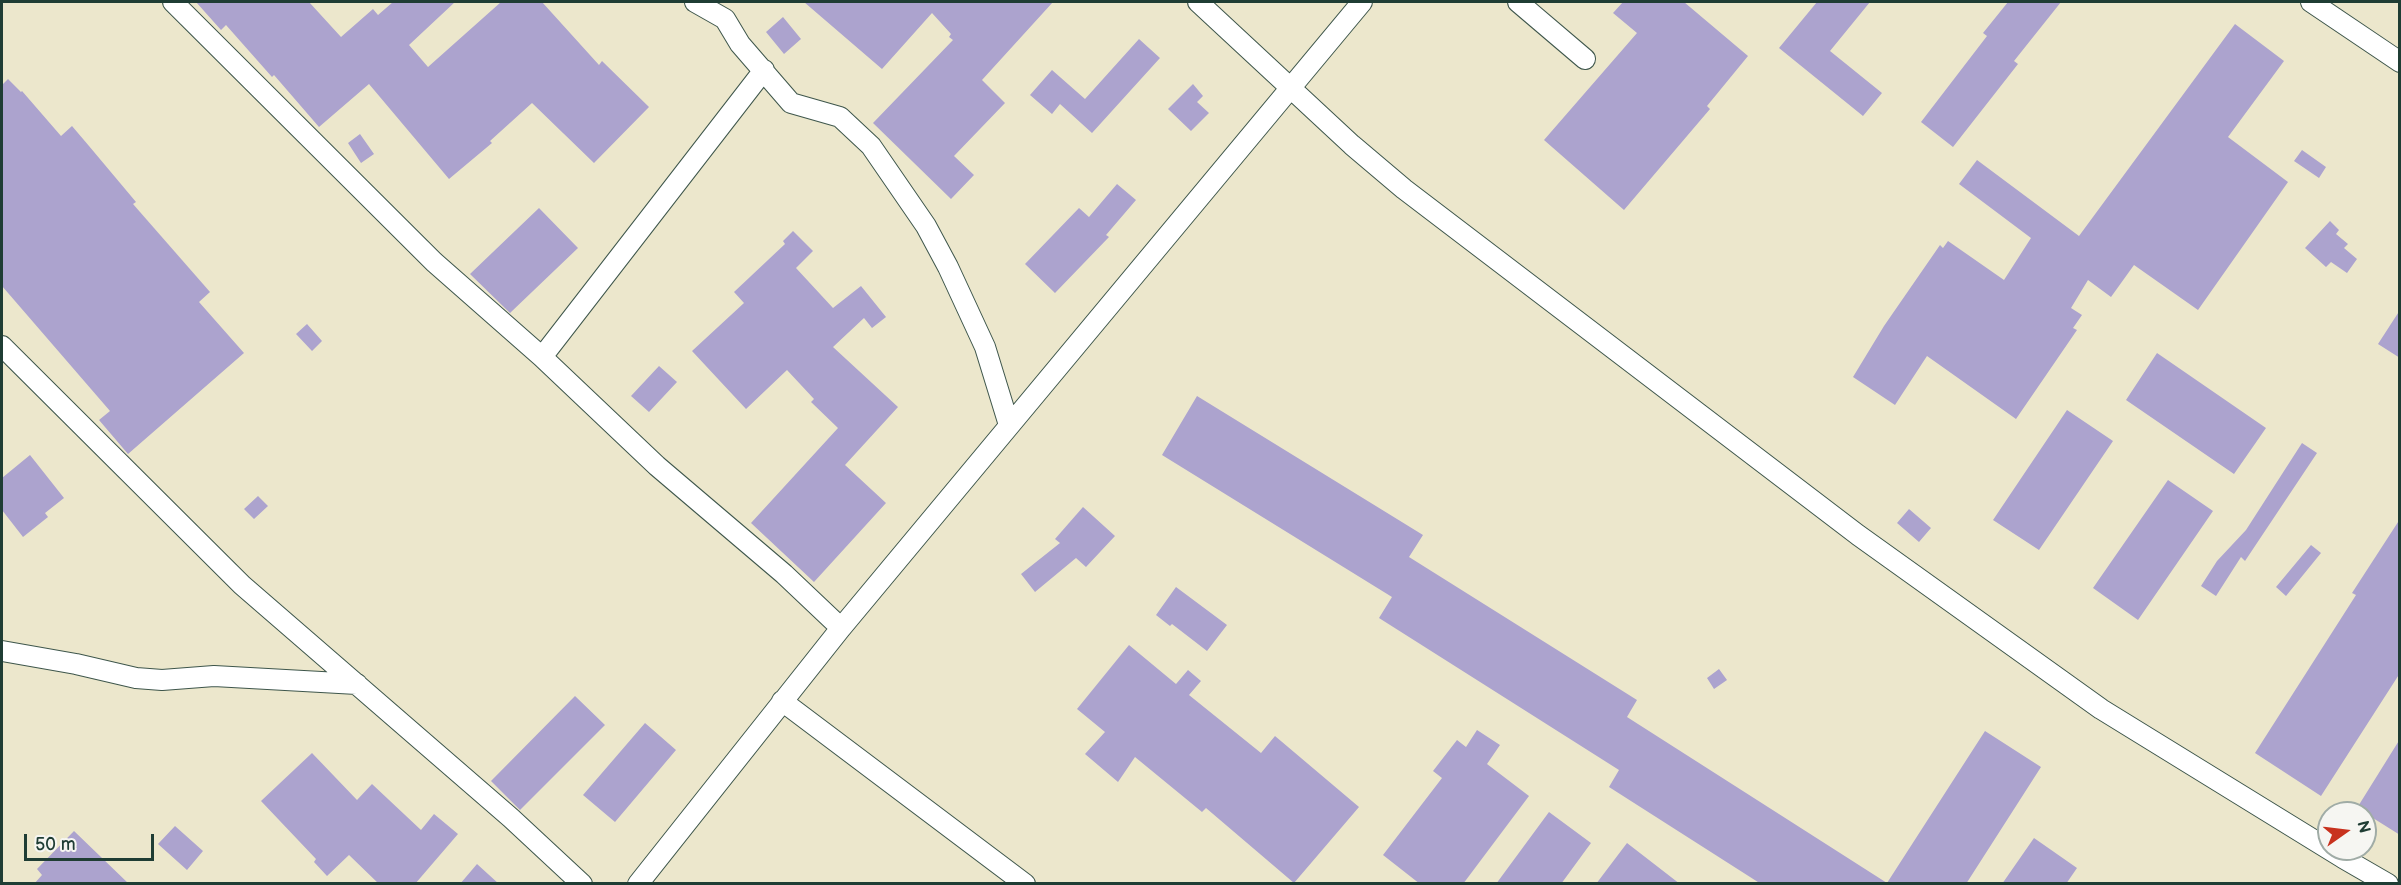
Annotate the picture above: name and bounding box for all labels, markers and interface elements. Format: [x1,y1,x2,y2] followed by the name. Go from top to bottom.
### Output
[2317,801,2377,861] north arrow
[2352,819,2374,835] text: N
[27,822,158,860] scale bar
[35,834,76,855] text: 50 m

